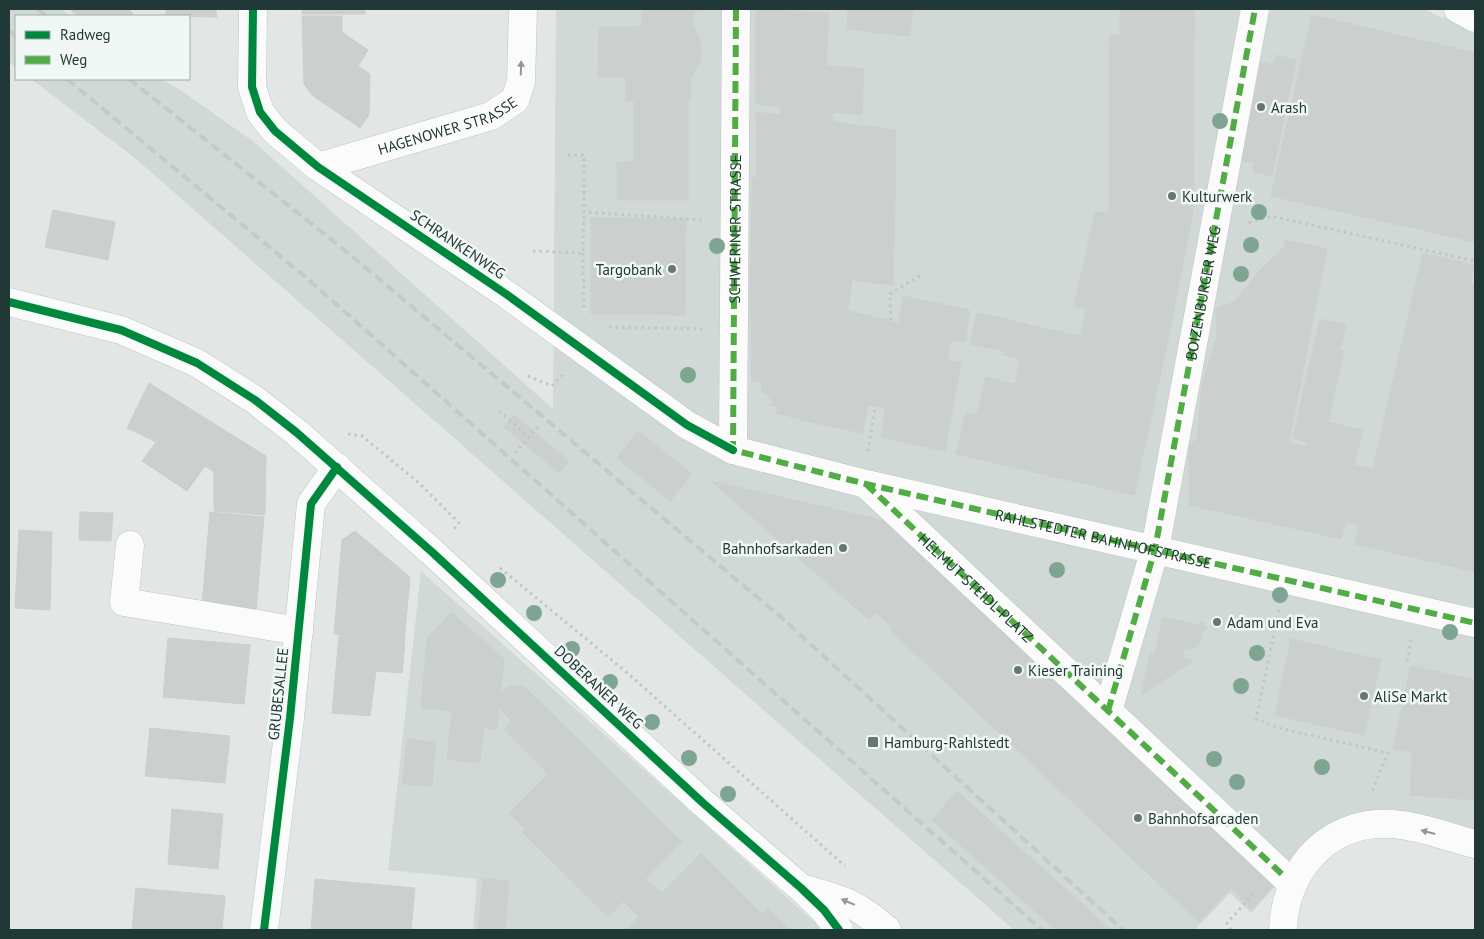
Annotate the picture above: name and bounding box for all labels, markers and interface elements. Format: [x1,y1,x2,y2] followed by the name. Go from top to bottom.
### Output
[15,15,190,80] legend
[60,25,111,44] text: Radweg
[60,50,87,69] text: Weg
[517,60,525,76] one-way arrow
[375,92,520,158] street label: HAGENOWER STRASSE
[1271,98,1307,117] place label: Arash
[1255,101,1267,113] marker: Arash
[724,154,745,304] street label: SCHWERINER STRASSE
[1182,187,1253,206] place label: Kulturwerk
[1166,190,1178,202] marker: Kulturwerk
[407,205,509,283] street label: SCHRANKENWEG
[1181,224,1224,362] street label: BOIZENBURGER WEG
[596,260,663,279] place label: Targobank
[666,263,678,275] marker: Targobank
[994,504,1214,572] street label: RAHLSTEDTER BAHNHOFSTRASSE
[915,529,1038,646] street label: HELMUT-STEIDL-PLATZ
[722,539,833,558] place label: Bahnhofsarkaden
[837,542,849,554] marker: Bahnhofsarkaden
[1227,613,1319,632] place label: Adam und Eva
[1211,616,1223,628] marker: Adam und Eva
[551,641,647,733] street label: DOBERANER WEG
[264,647,292,741] street label: GRUBESALLEE
[1028,661,1123,680] place label: Kieser Training
[1012,664,1024,676] marker: Kieser Training
[1374,687,1447,706] place label: AliSe Markt
[1358,690,1370,702] marker: AliSe Markt
[884,733,1009,752] place label: Hamburg-Rahlstedt
[866,735,880,749] marker: Hamburg-Rahlstedt
[1148,809,1258,828] place label: Bahnhofsarcaden
[1132,812,1144,824] marker: Bahnhofsarcaden
[1421,828,1436,836] one-way arrow
[841,898,855,906] one-way arrow

